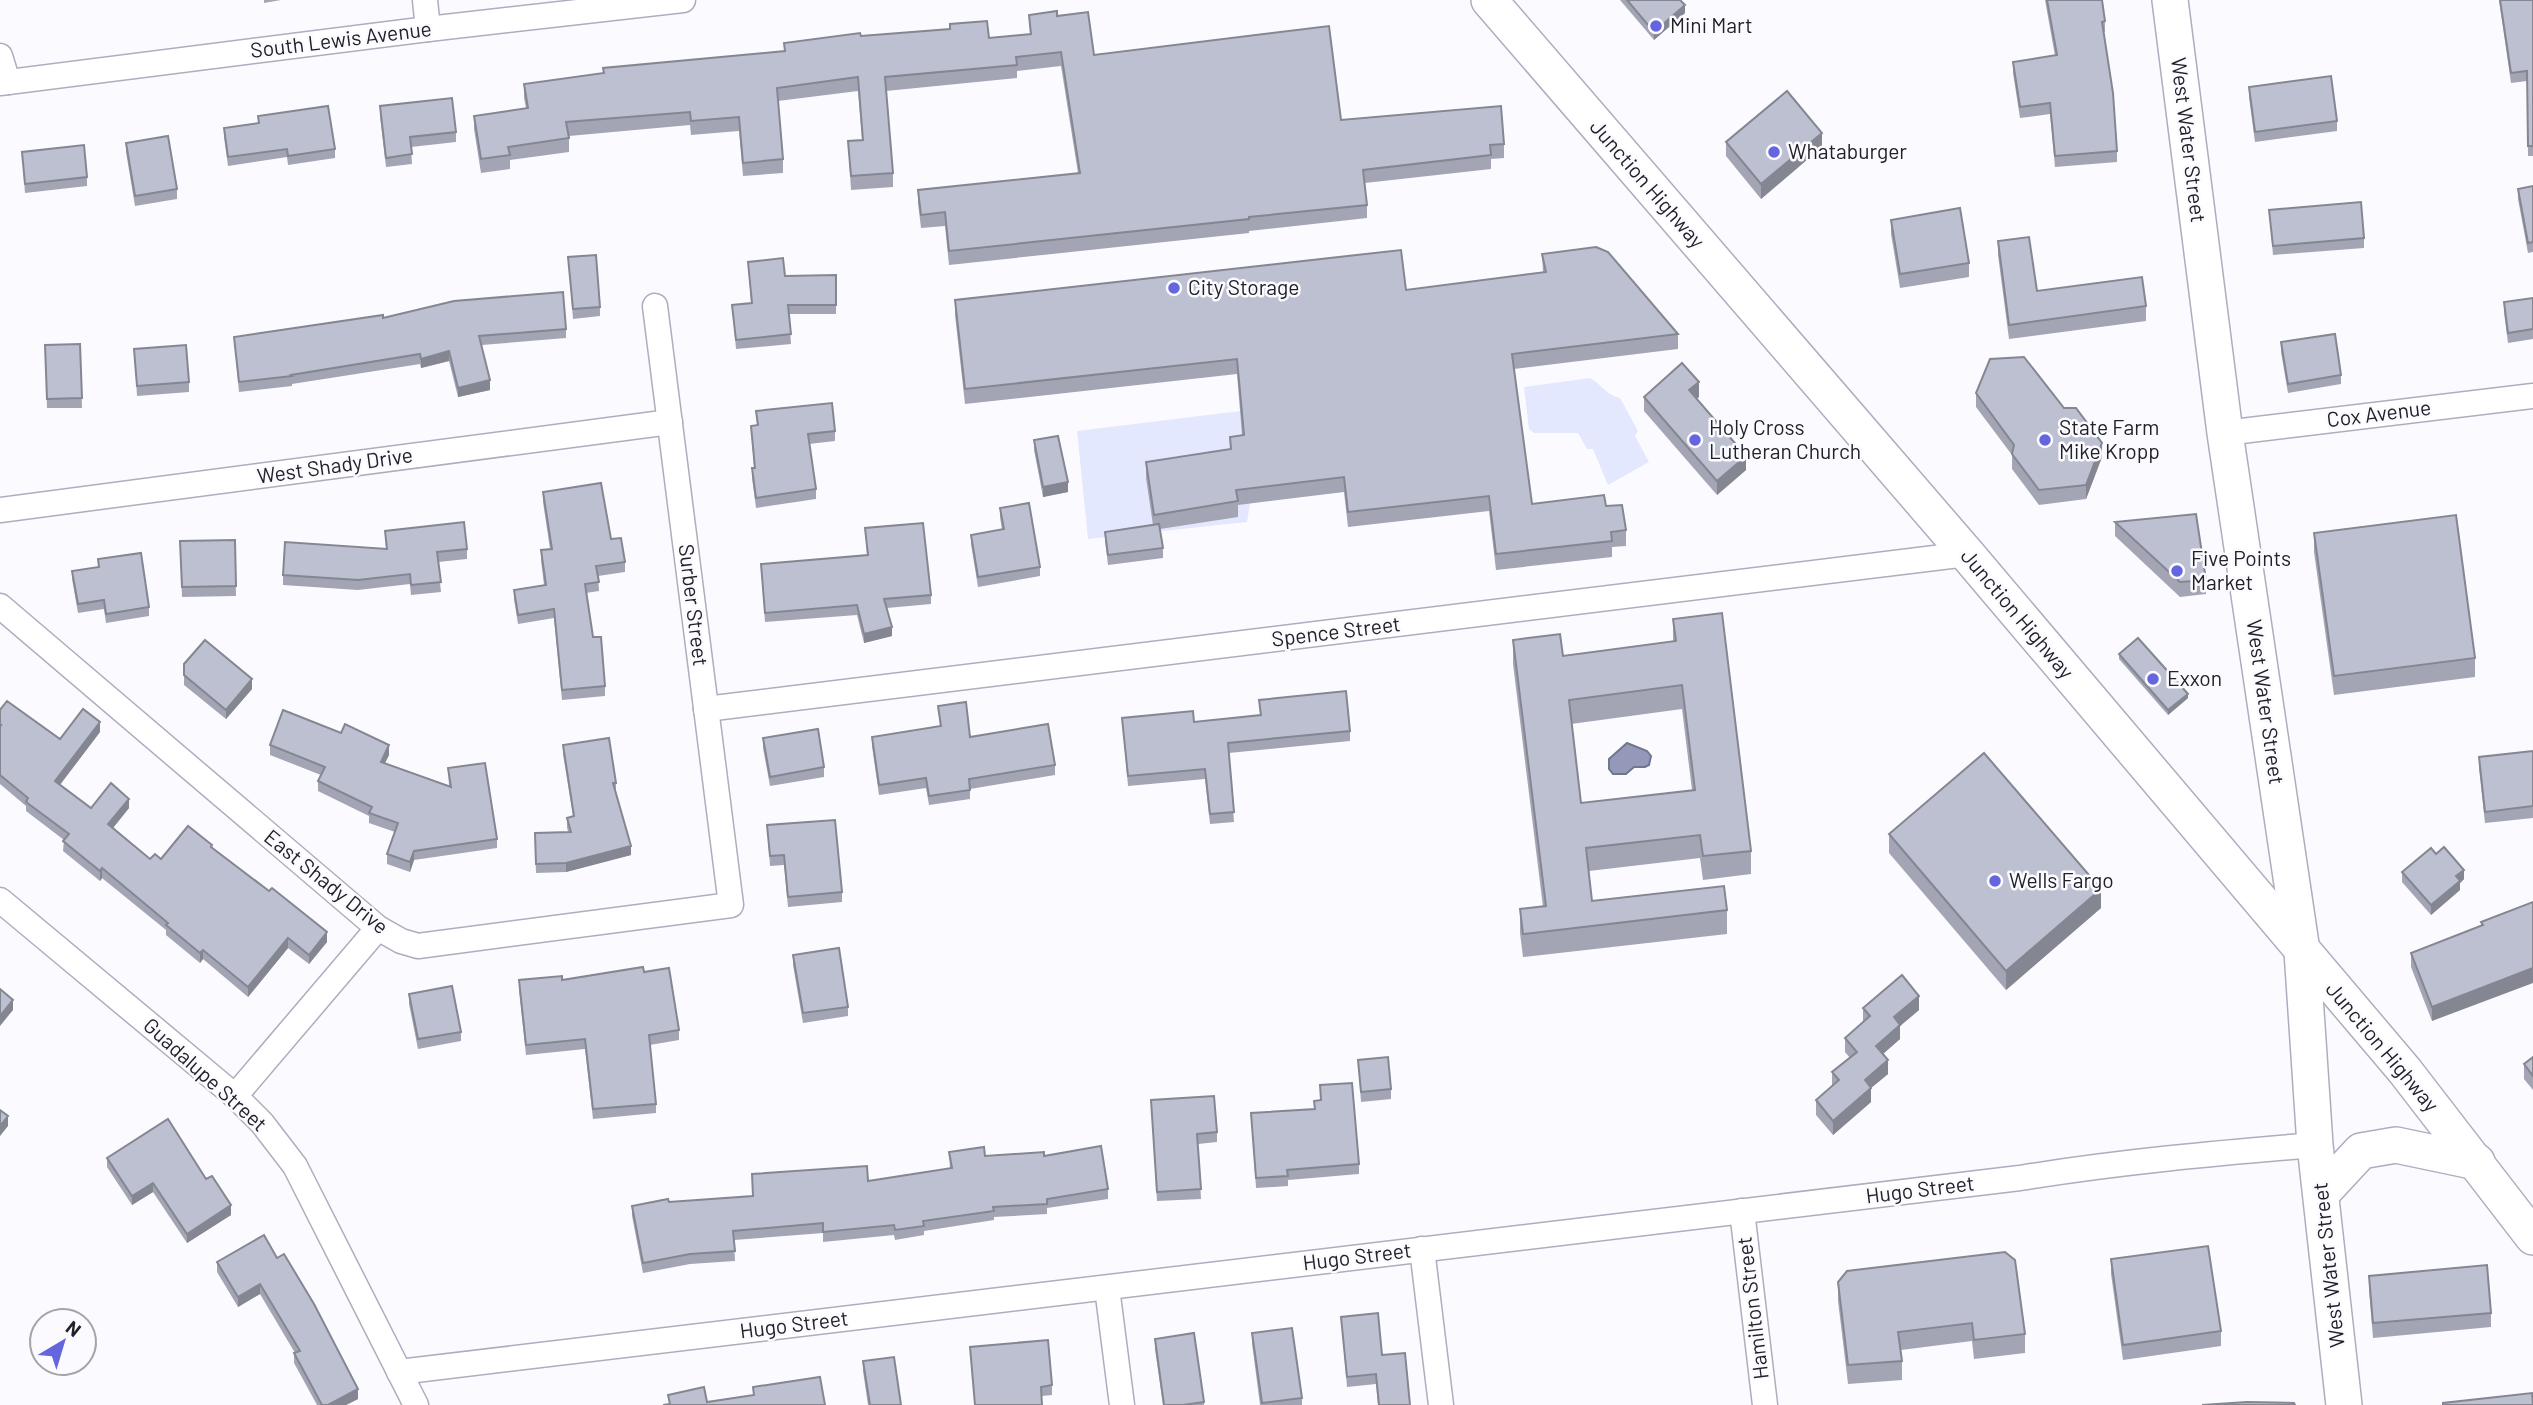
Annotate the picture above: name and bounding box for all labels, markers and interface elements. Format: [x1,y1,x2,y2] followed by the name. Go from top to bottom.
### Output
[1670,12,1753,37] place label: Mini Mart
[249,15,433,62] street label: South Lewis Avenue
[1648,18,1664,34] marker: Mini Mart
[2167,56,2212,224] street label: West Water Street
[1586,114,1711,253] street label: Junction Highway
[1788,138,1907,163] place label: Whataburger
[1766,144,1782,160] marker: Whataburger
[1188,274,1299,299] place label: City Storage
[1166,280,1182,296] marker: City Storage
[2325,394,2432,431] street label: Cox Avenue
[1709,414,1861,463] place label: Holy Cross Lutheran Church
[2059,414,2160,463] place label: State Farm Mike Kropp
[1687,432,1703,448] marker: Holy Cross Lutheran Church
[2037,432,2053,448] marker: State Farm Mike Kropp
[255,441,414,488] street label: West Shady Drive
[675,542,714,667] street label: Surber Street
[1956,543,2080,683] street label: Junction Highway
[2191,545,2291,594] place label: Five Points Market
[2169,563,2185,579] marker: Five Points Market
[1270,610,1402,651] street label: Spence Street
[2243,618,2290,786] street label: West Water Street
[2167,665,2222,690] place label: Exxon
[2145,671,2161,687] marker: Exxon
[260,823,394,938] street label: East Shady Drive
[2009,867,2114,892] place label: Wells Fargo
[1987,873,2003,889] marker: Wells Fargo
[2321,976,2445,1116] street label: Junction Highway
[139,1012,273,1136] street label: Guadalupe Street
[1864,1169,1976,1208] street label: Hugo Street
[2306,1181,2349,1349] street label: West Water Street
[1730,1235,1773,1381] street label: Hamilton Street
[1301,1236,1413,1275] street label: Hugo Street
[738,1304,850,1343] street label: Hugo Street
[28,1307,98,1377] north arrow
[62,1315,86,1341] text: N

